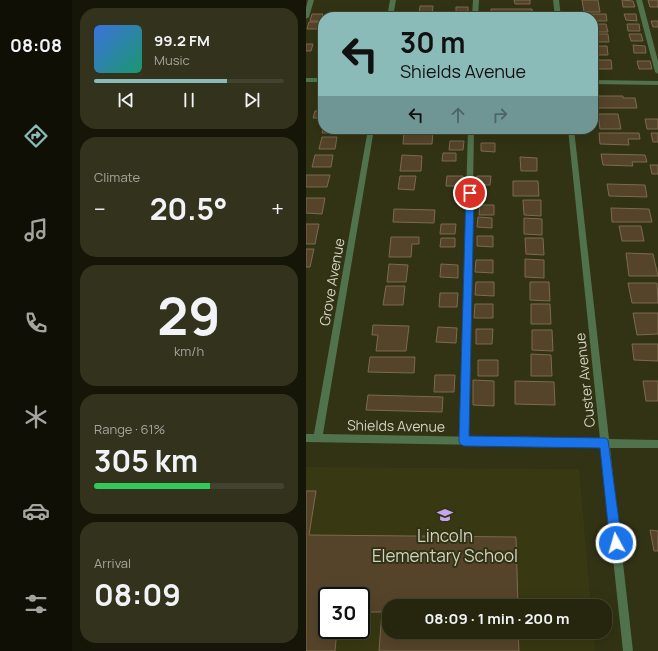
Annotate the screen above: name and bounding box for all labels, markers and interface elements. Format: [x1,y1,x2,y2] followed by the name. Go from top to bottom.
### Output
[400,23,465,61] text: 30 m
[334,28,386,80] icon: left
[154,30,210,51] text: 99.2 FM
[10,33,62,57] text: 08:08
[154,51,190,69] text: Music
[400,59,526,83] text: Shields Avenue
[115,89,137,111] icon: previous
[178,89,200,111] icon: pause
[241,89,263,111] icon: next
[405,104,427,126] icon: left
[447,104,469,126] icon: ahead
[489,104,511,126] icon: right
[22,122,50,150] icon: directions
[94,168,140,186] text: Climate
[453,176,487,210] pin
[459,182,481,204] icon: arrive
[150,188,228,229] text: 20.5°
[94,194,106,224] text: −
[271,194,284,224] text: +
[22,216,50,244] icon: music
[314,237,349,327] street label: Grove Avenue
[157,280,221,351] text: 29
[22,309,50,337] icon: phone
[570,332,599,428] street label: Custer Avenue
[174,342,204,360] text: km/h
[22,403,50,431] icon: climate
[347,415,445,436] street label: Shields Avenue
[94,420,165,438] text: Range · 61%
[94,440,198,481] text: 305 km
[22,497,50,525] icon: car
[436,506,454,524] school or university icon: Lincoln Elementary School
[595,522,637,564] position arrow
[372,524,518,567] place label: Lincoln Elementary School
[94,554,131,572] text: Arrival
[94,574,181,615] text: 08:09
[318,587,370,639] speed limit sign: 30
[22,590,50,618] icon: filters
[424,608,570,629] text: 08:09 · 1 min · 200 m

